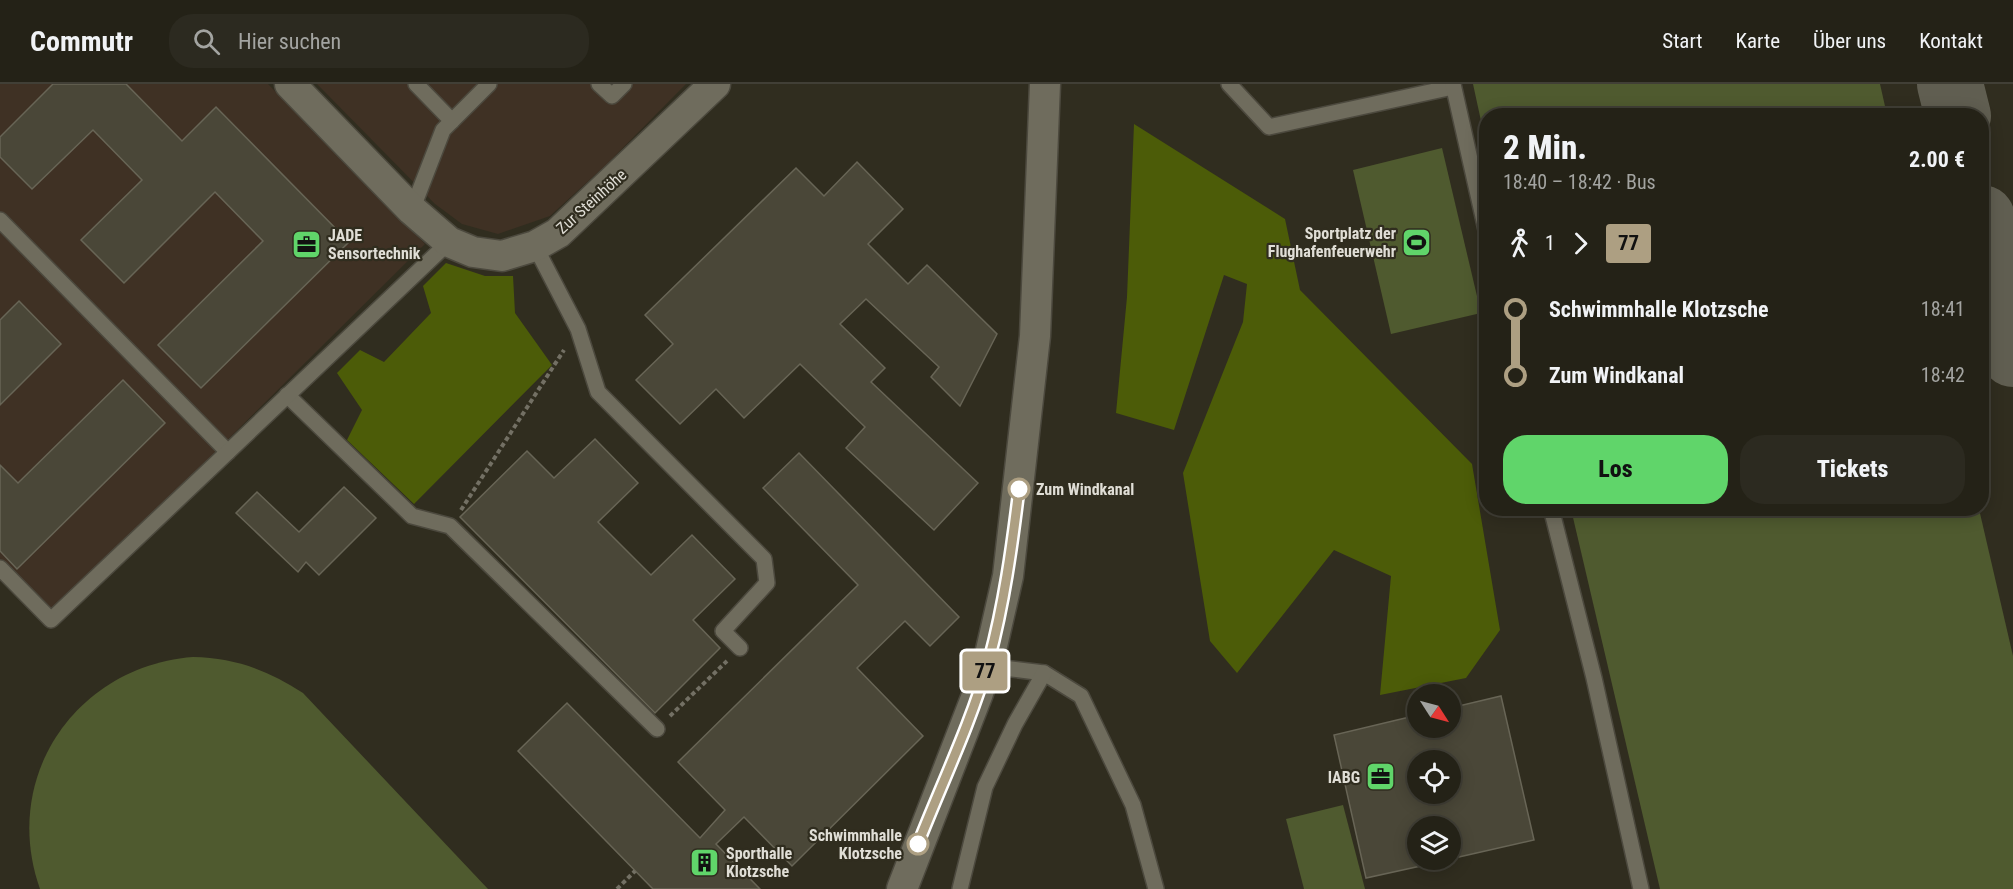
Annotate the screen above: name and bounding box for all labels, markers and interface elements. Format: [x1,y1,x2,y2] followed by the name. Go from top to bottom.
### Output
[169,14,589,68] search box
[30,25,133,58] text: Commutr
[190,25,223,58] icon: search
[238,29,341,54] text: Hier suchen
[1662,29,1703,53] text: Start
[1736,29,1780,53] text: Karte
[1813,29,1886,53] text: Über uns
[1919,29,1983,53] text: Kontakt
[1503,128,1587,167] text: 2 Min.
[1909,147,1965,172] text: 2.00 €
[552,165,630,238] street label: Zur Steinhöhe
[1503,170,1656,194] text: 18:40 – 18:42 · Bus
[1268,224,1396,261] place label: Sportplatz der Flughafenfeuerwehr
[328,226,421,263] place label: JADE Sensortechnik
[1401,226,1433,258] sports icon: Sportplatz der Flughafenfeuerwehr
[1503,227,1536,260] icon: walk
[1564,227,1597,260] icon: forward
[291,228,323,260] office icon: JADE Sensortechnik
[1545,231,1555,255] text: 1
[1618,231,1639,255] text: 77
[1549,297,1769,322] text: Schwimmhalle Klotzsche
[1921,297,1965,321] text: 18:41
[1549,363,1684,388] text: Zum Windkanal
[1921,363,1965,387] text: 18:42
[1503,435,1728,504] button: Los
[1740,435,1965,504] button: Tickets
[1008,478,1030,500] marker: Zum Windkanal
[1036,480,1134,499] place label: Zum Windkanal
[958,652,1012,690] line badge: 77
[974,659,996,683] text: 77
[1407,684,1461,738] north arrow
[1407,684,1461,870] map controls
[1407,750,1461,804] button: locate
[1365,761,1397,793] office icon: IABG
[1328,768,1360,787] place label: IABG
[1407,816,1461,870] button: layers
[809,826,902,863] place label: Schwimmhalle Klotzsche
[907,833,929,855] marker: Schwimmhalle Klotzsche
[726,844,793,881] place label: Sporthalle Klotzsche
[689,846,721,878] building icon: Sporthalle Klotzsche

